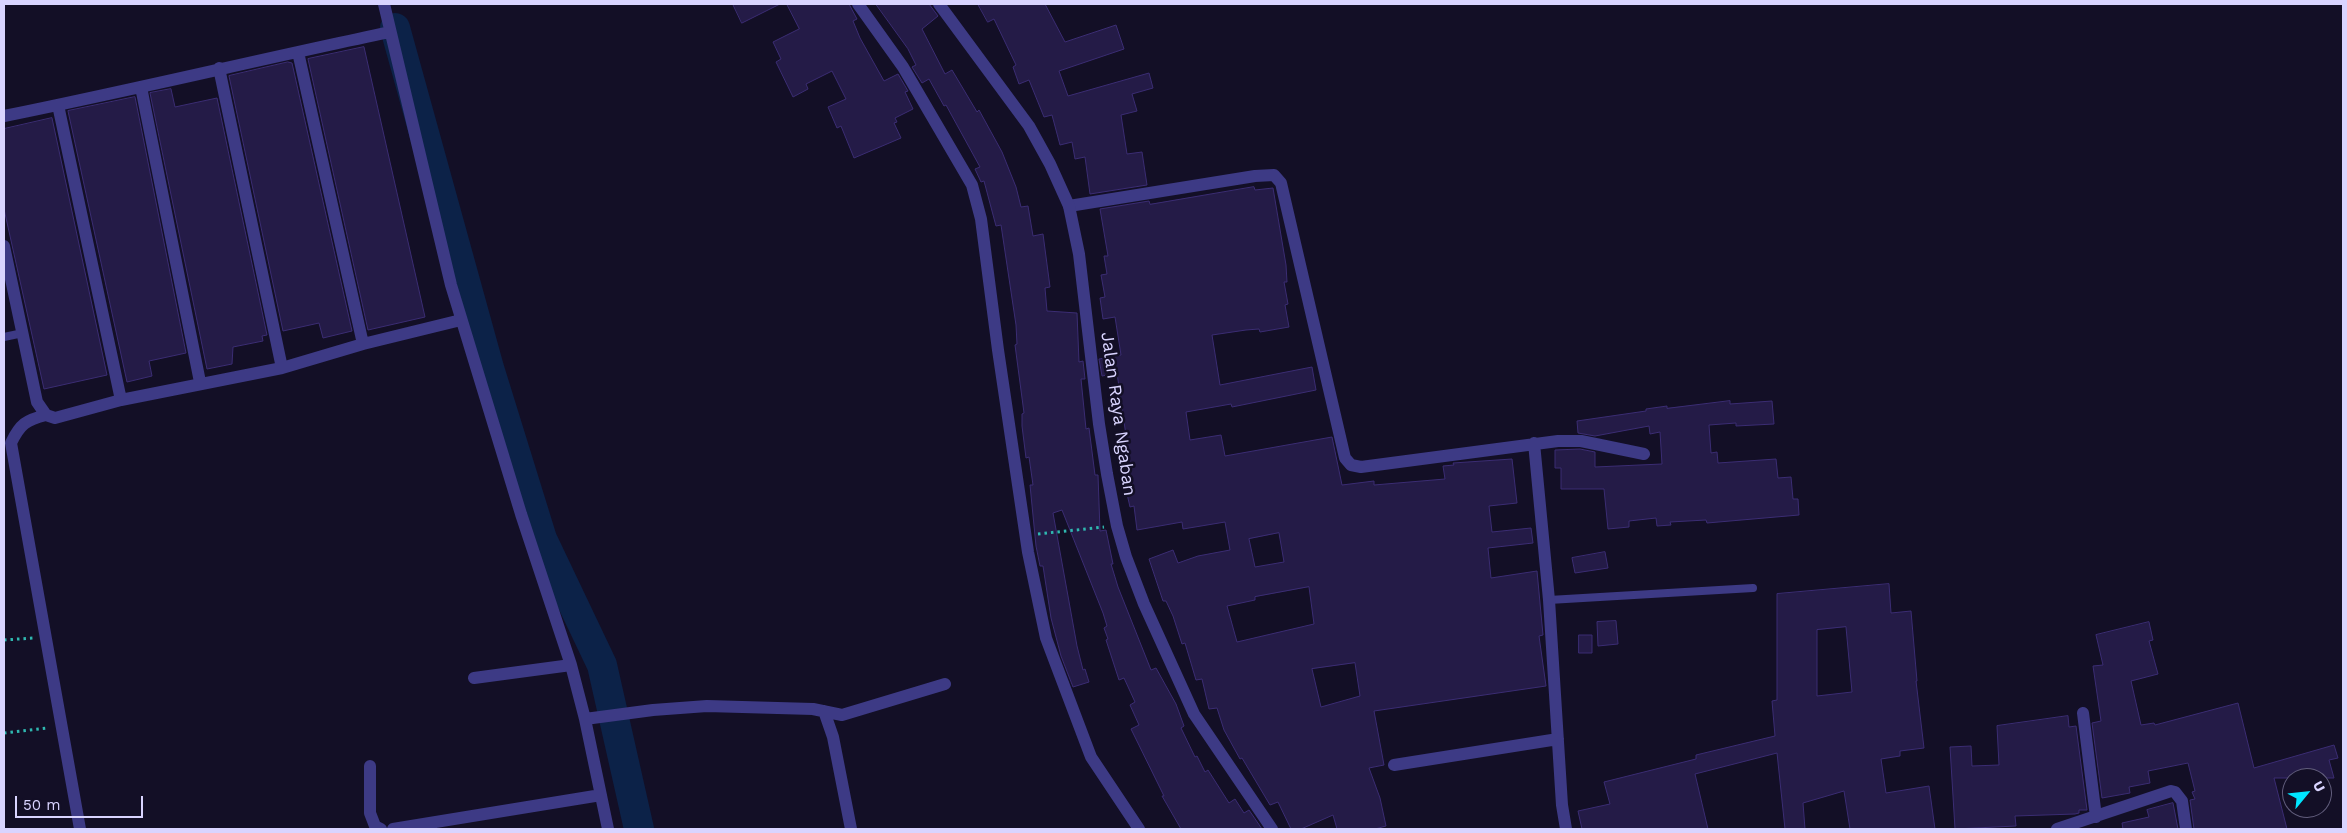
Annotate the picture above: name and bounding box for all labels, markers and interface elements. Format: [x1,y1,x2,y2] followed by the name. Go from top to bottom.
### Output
[1096,331,1140,497] street label: Jalan Raya Ngaban
[2282,768,2332,818] north arrow
[2310,778,2329,795] text: U
[18,786,145,818] scale bar
[23,796,60,814] text: 50 m

